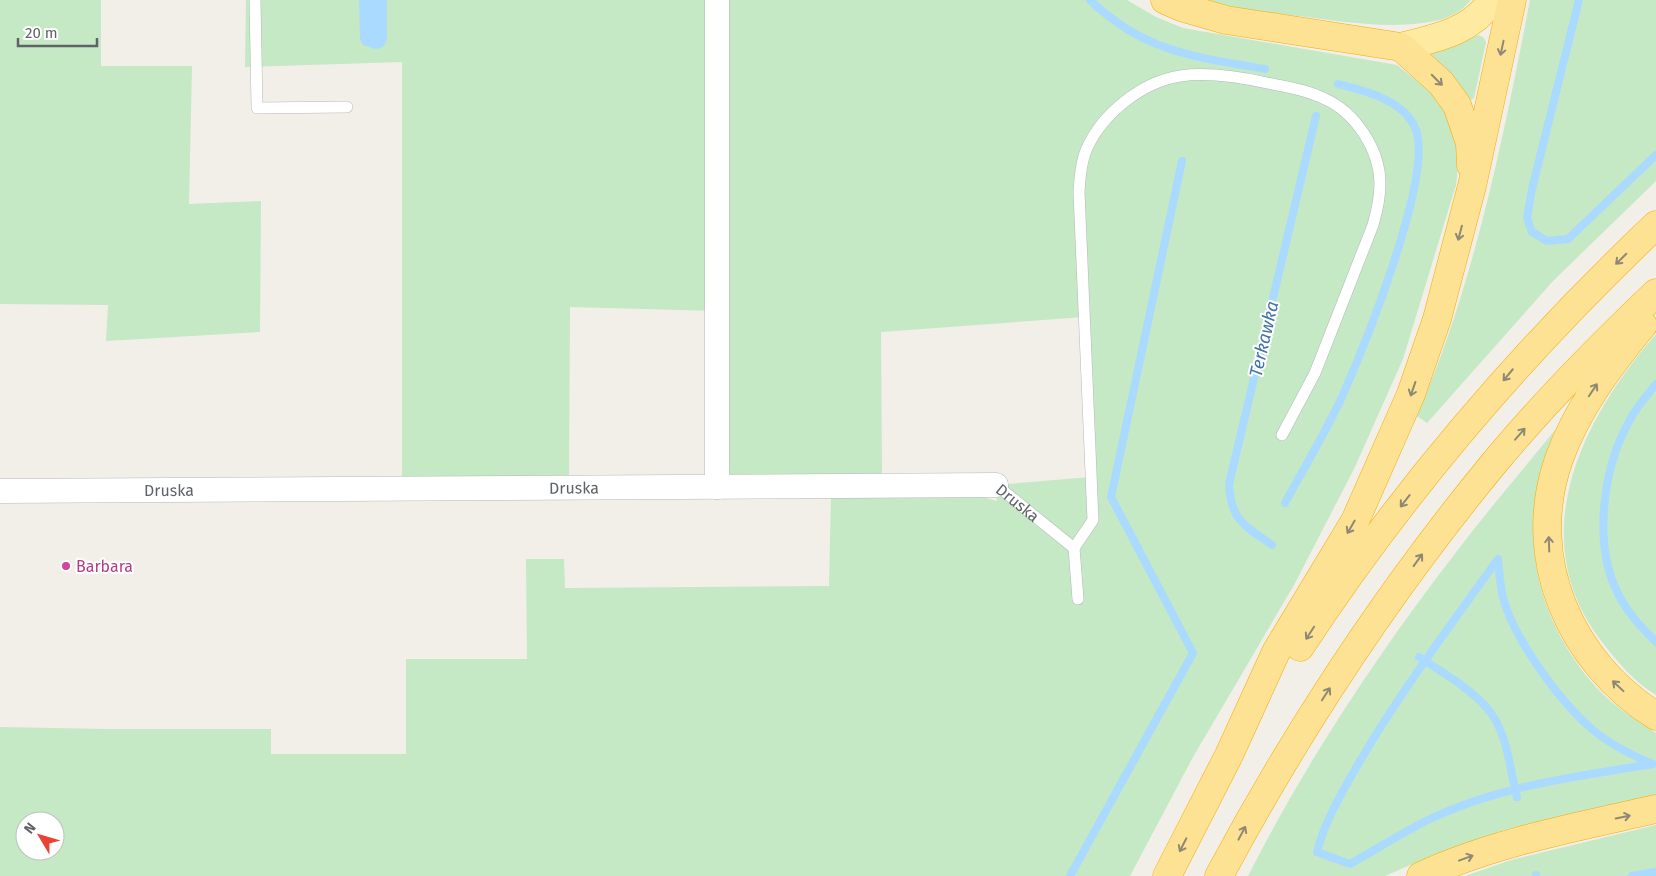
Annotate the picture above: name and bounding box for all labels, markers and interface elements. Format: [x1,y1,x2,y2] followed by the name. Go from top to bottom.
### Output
[18,15,96,47] scale bar
[25,24,58,42] text: 20 m
[1497,39,1507,55] one-way arrow
[1431,73,1443,86] one-way arrow
[1454,225,1464,241] one-way arrow
[1615,253,1627,265] one-way arrow
[1245,299,1283,379] water label: Terkawka
[1502,369,1514,382] one-way arrow
[1408,380,1417,396] one-way arrow
[1589,384,1599,398] one-way arrow
[1514,427,1526,440] one-way arrow
[549,478,599,497] street label: Druska
[144,480,194,500] street label: Druska
[992,480,1043,526] street label: Druska
[1400,494,1411,507] one-way arrow
[1346,520,1356,534] one-way arrow
[1544,536,1553,552] one-way arrow
[1413,553,1423,567] one-way arrow
[76,557,133,576] place label: Barbara
[60,560,72,572] marker: Barbara
[1304,625,1314,639] one-way arrow
[1611,680,1624,692] one-way arrow
[1321,687,1331,701] one-way arrow
[15,811,65,861] north arrow
[1615,811,1631,821] one-way arrow
[21,819,40,837] text: N
[1238,826,1247,841] one-way arrow
[1178,837,1187,852] one-way arrow
[1458,853,1474,862] one-way arrow

